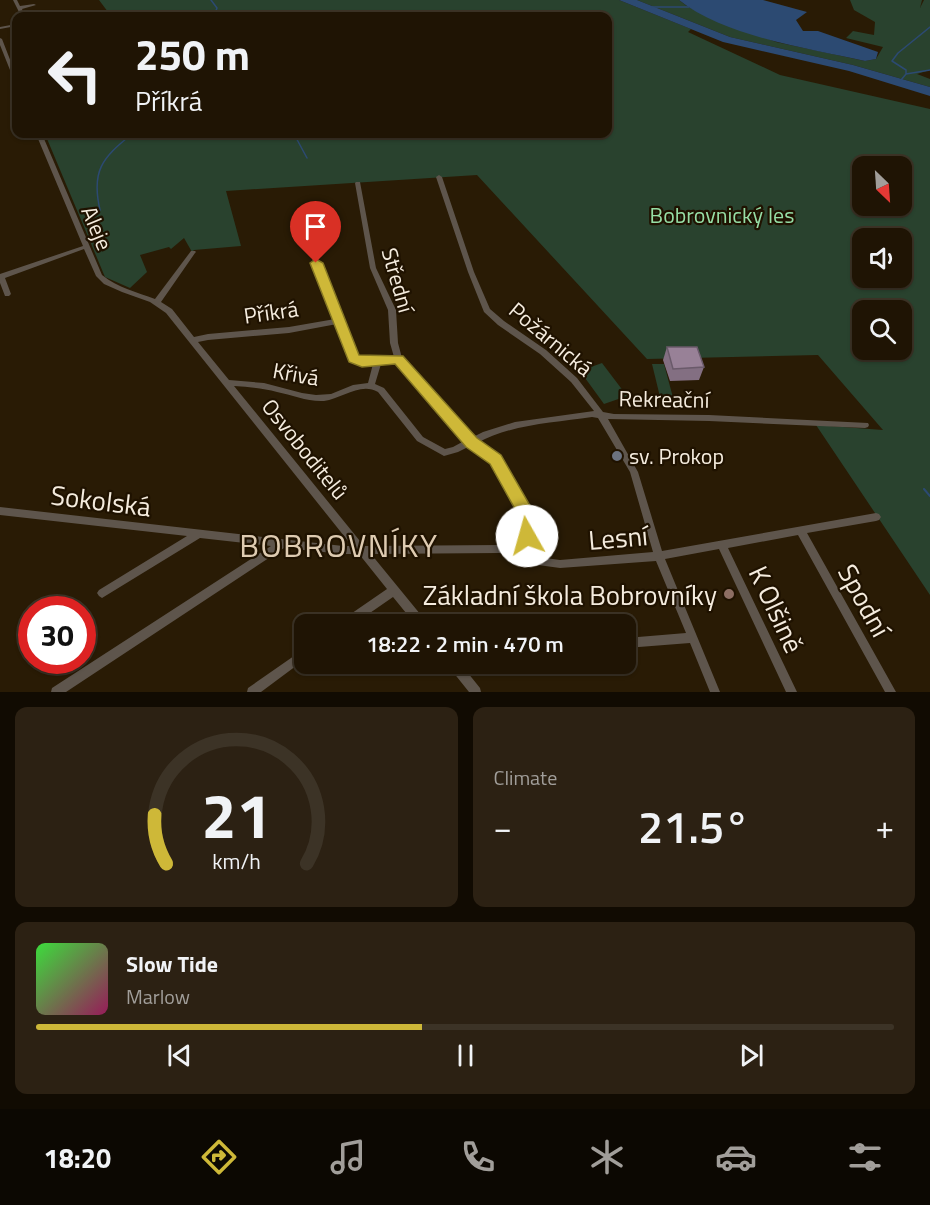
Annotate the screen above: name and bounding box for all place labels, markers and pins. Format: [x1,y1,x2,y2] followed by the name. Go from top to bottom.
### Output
[290,201,341,263] pin
[629,439,724,473] place label: sv. Prokop
[610,449,624,463] marker: sv. Prokop
[423,574,717,615] place label: Základní škola Bobrovníky
[722,587,736,601] marker: Základní škola Bobrovníky

